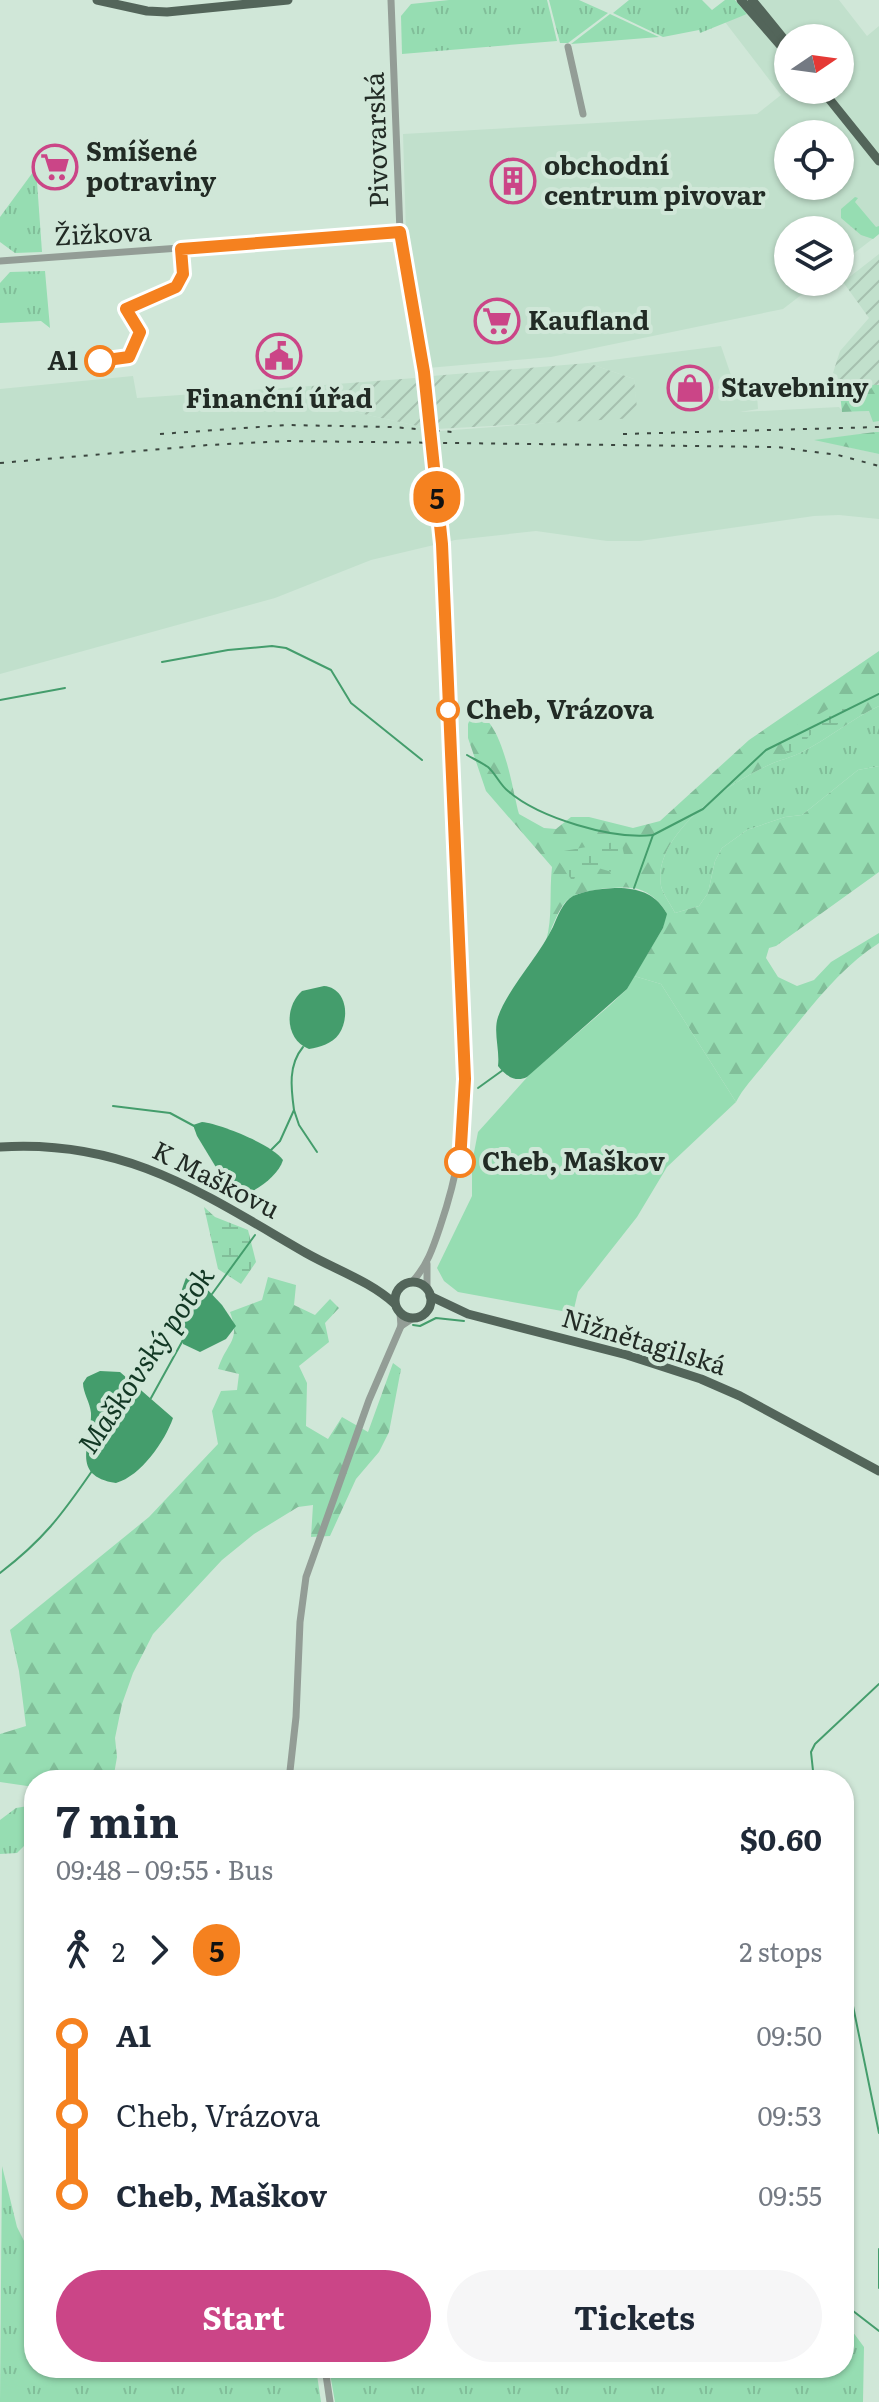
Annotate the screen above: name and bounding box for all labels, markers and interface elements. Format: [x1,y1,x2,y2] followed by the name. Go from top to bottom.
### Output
[774,24,854,104] north arrow
[774,24,854,296] map controls
[353,72,396,209] street label: Pivovarská
[774,120,854,200] button: locate
[86,130,216,199] place label: Smíšené potraviny
[31,143,79,191] supermarket icon: Smíšené potraviny
[544,144,766,213] place label: obchodní centrum pivovar
[489,157,537,205] building icon: obchodní centrum pivovar
[53,209,153,254] street label: Žižkova
[774,216,854,296] button: layers
[473,297,521,345] supermarket icon: Kaufland
[528,299,649,338] place label: Kaufland
[255,332,303,380] public building icon: Finanční úřad
[48,339,78,378] place label: A1
[85,346,115,376] marker: A1
[666,364,714,412] shop icon: Stavebniny
[721,366,868,405] place label: Stavebniny
[185,377,373,416] place label: Finanční úřad
[411,471,463,523] line badge: 5
[429,476,445,518] text: 5
[466,688,654,727] place label: Cheb, Vrázova
[437,699,459,721] marker: Cheb, Vrázova
[147,1129,288,1227] street label: K Maškovu
[482,1140,665,1179] place label: Cheb, Maškov
[445,1147,475,1177] marker: Cheb, Maškov
[66,1256,223,1461] water label: Maškovský potok
[558,1296,732,1383] street label: Nižnětagilská
[56,1786,179,1852] text: 7 min
[740,1816,822,1860] text: $0.60
[56,1849,273,1888] text: 09:48 – 09:55 · Bus
[56,1928,100,1972] icon: walk
[137,1928,181,1972] icon: forward
[209,1929,224,1971] text: 5
[112,1931,125,1970] text: 2
[739,1931,822,1970] text: 2 stops
[116,2012,151,2056] text: A1
[756,2015,822,2054] text: 09:50
[116,2092,320,2136] text: Cheb, Vrázova
[757,2095,822,2134] text: 09:53
[116,2172,327,2216] text: Cheb, Maškov
[758,2175,822,2214] text: 09:55
[56,2270,431,2362] button: Start
[447,2270,822,2362] button: Tickets

